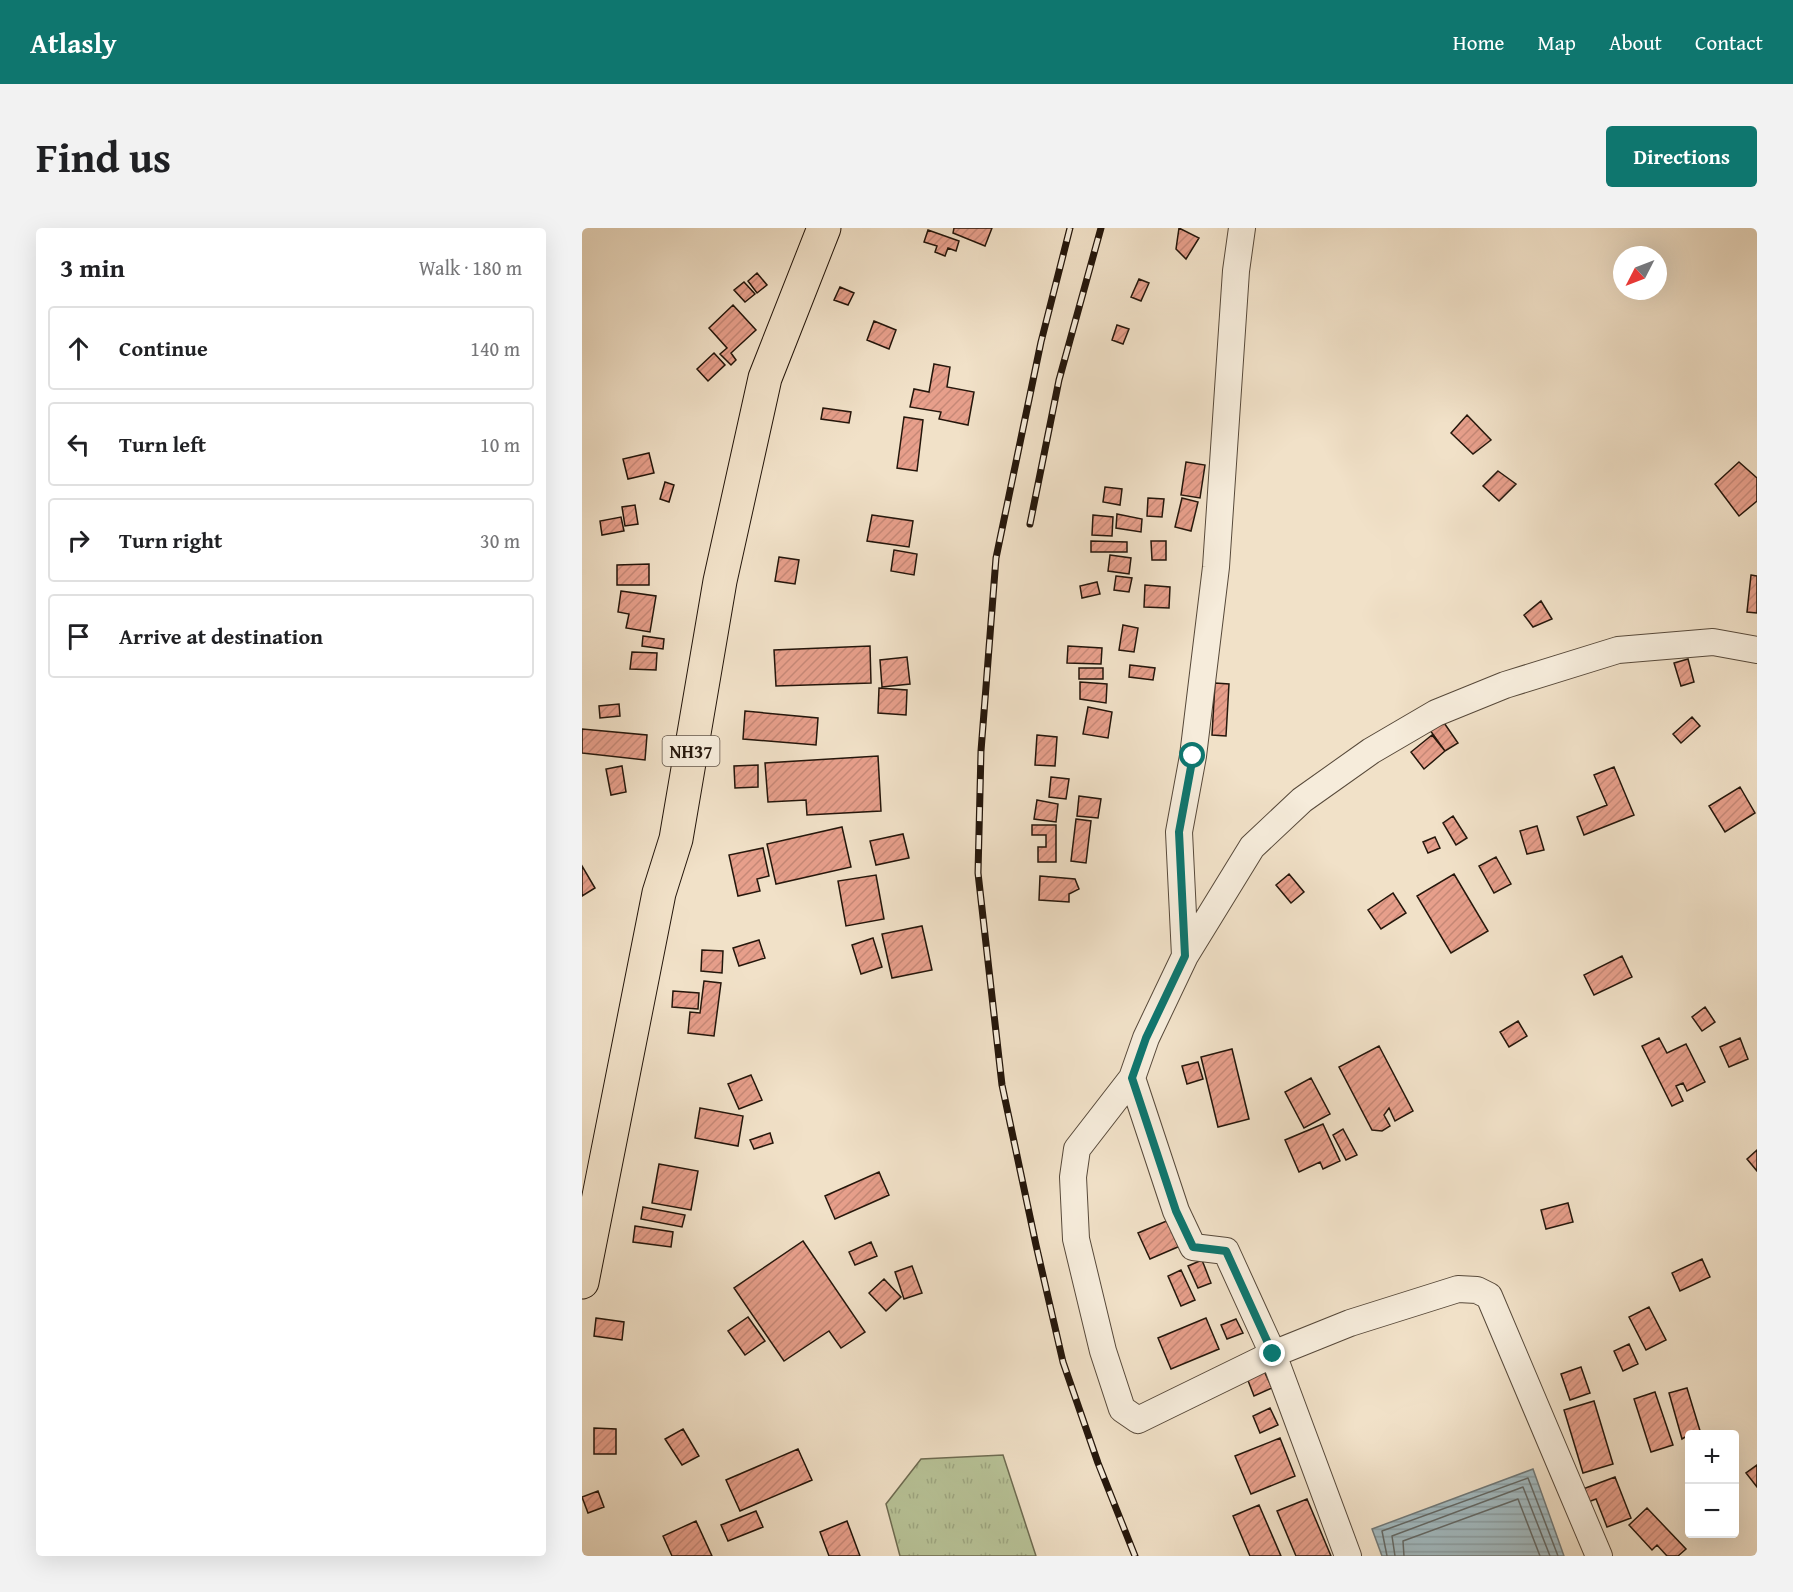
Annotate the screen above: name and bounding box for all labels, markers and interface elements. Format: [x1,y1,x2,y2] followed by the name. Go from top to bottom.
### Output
[30,22,117,63] text: Atlasly
[1453,27,1504,58] text: Home
[1537,27,1576,58] text: Map
[1609,27,1662,58] text: About
[1695,27,1763,58] text: Contact
[36,126,171,187] text: Find us
[1606,126,1757,187] button: Directions
[1613,246,1667,300] north arrow
[60,248,125,287] text: 3 min
[419,253,522,282] text: Walk · 180 m
[62,332,95,365] icon: ahead
[119,332,208,364] text: Continue
[470,334,520,363] text: 140 m
[62,428,95,461] icon: left
[119,428,206,460] text: Turn left
[480,430,520,459] text: 10 m
[62,524,95,557] icon: right
[119,524,222,556] text: Turn right
[480,526,520,555] text: 30 m
[62,620,95,653] icon: arrive
[119,620,323,652] text: Arrive at destination
[662,736,720,766] road number: NH37
[1179,742,1205,768] route start
[1259,1340,1285,1366] route end
[1685,1430,1739,1538] map controls
[1685,1430,1739,1484] button: +
[1685,1484,1739,1538] button: −

